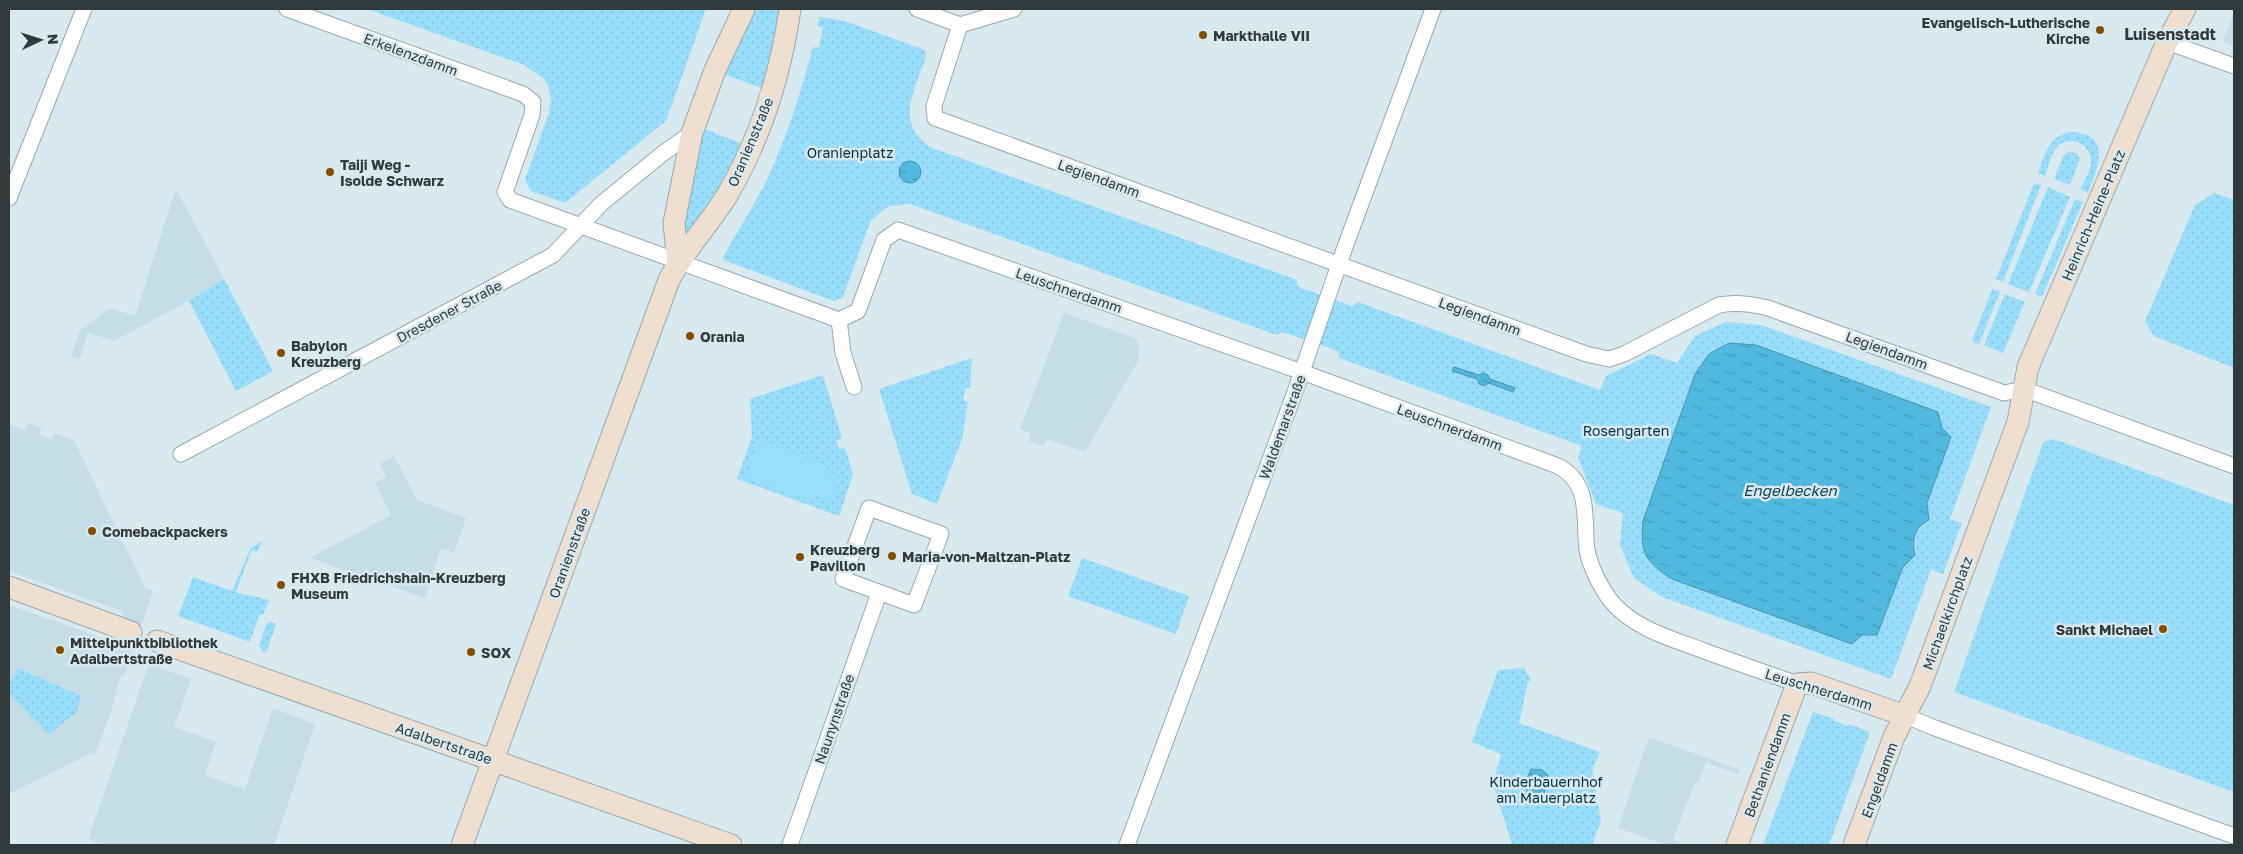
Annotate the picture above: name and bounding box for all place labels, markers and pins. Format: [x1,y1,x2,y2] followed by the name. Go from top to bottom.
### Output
[1921,14,2090,47] place label: Evangelisch-Lutherische Kirche
[2094,24,2106,36] marker: Evangelisch-Lutherische Kirche
[1213,27,1310,44] place label: Markthalle VII
[1197,29,1209,41] marker: Markthalle VII
[340,156,444,189] place label: Taiji Weg - Isolde Schwarz
[324,166,336,178] marker: Taiji Weg - Isolde Schwarz
[700,328,745,345] place label: Orania
[684,330,696,342] marker: Orania
[291,337,361,370] place label: Babylon Kreuzberg
[275,347,287,359] marker: Babylon Kreuzberg
[102,523,228,540] place label: Comebackpackers
[86,525,98,537] marker: Comebackpackers
[810,541,880,574] place label: Kreuzberg Pavillon
[902,548,1070,565] place label: Maria-von-Maltzan-Platz
[886,550,898,562] marker: Maria-von-Maltzan-Platz
[794,551,806,563] marker: Kreuzberg Pavillon
[291,569,506,602] place label: FHXB Friedrichshain-Kreuzberg Museum
[275,579,287,591] marker: FHXB Friedrichshain-Kreuzberg Museum
[2056,621,2153,638] place label: Sankt Michael
[2157,623,2169,635] marker: Sankt Michael
[70,634,218,667] place label: Mittelpunktbibliothek Adalbertstraße
[54,644,66,656] marker: Mittelpunktbibliothek Adalbertstraße
[481,644,511,661] place label: SOX
[465,646,477,658] marker: SOX

